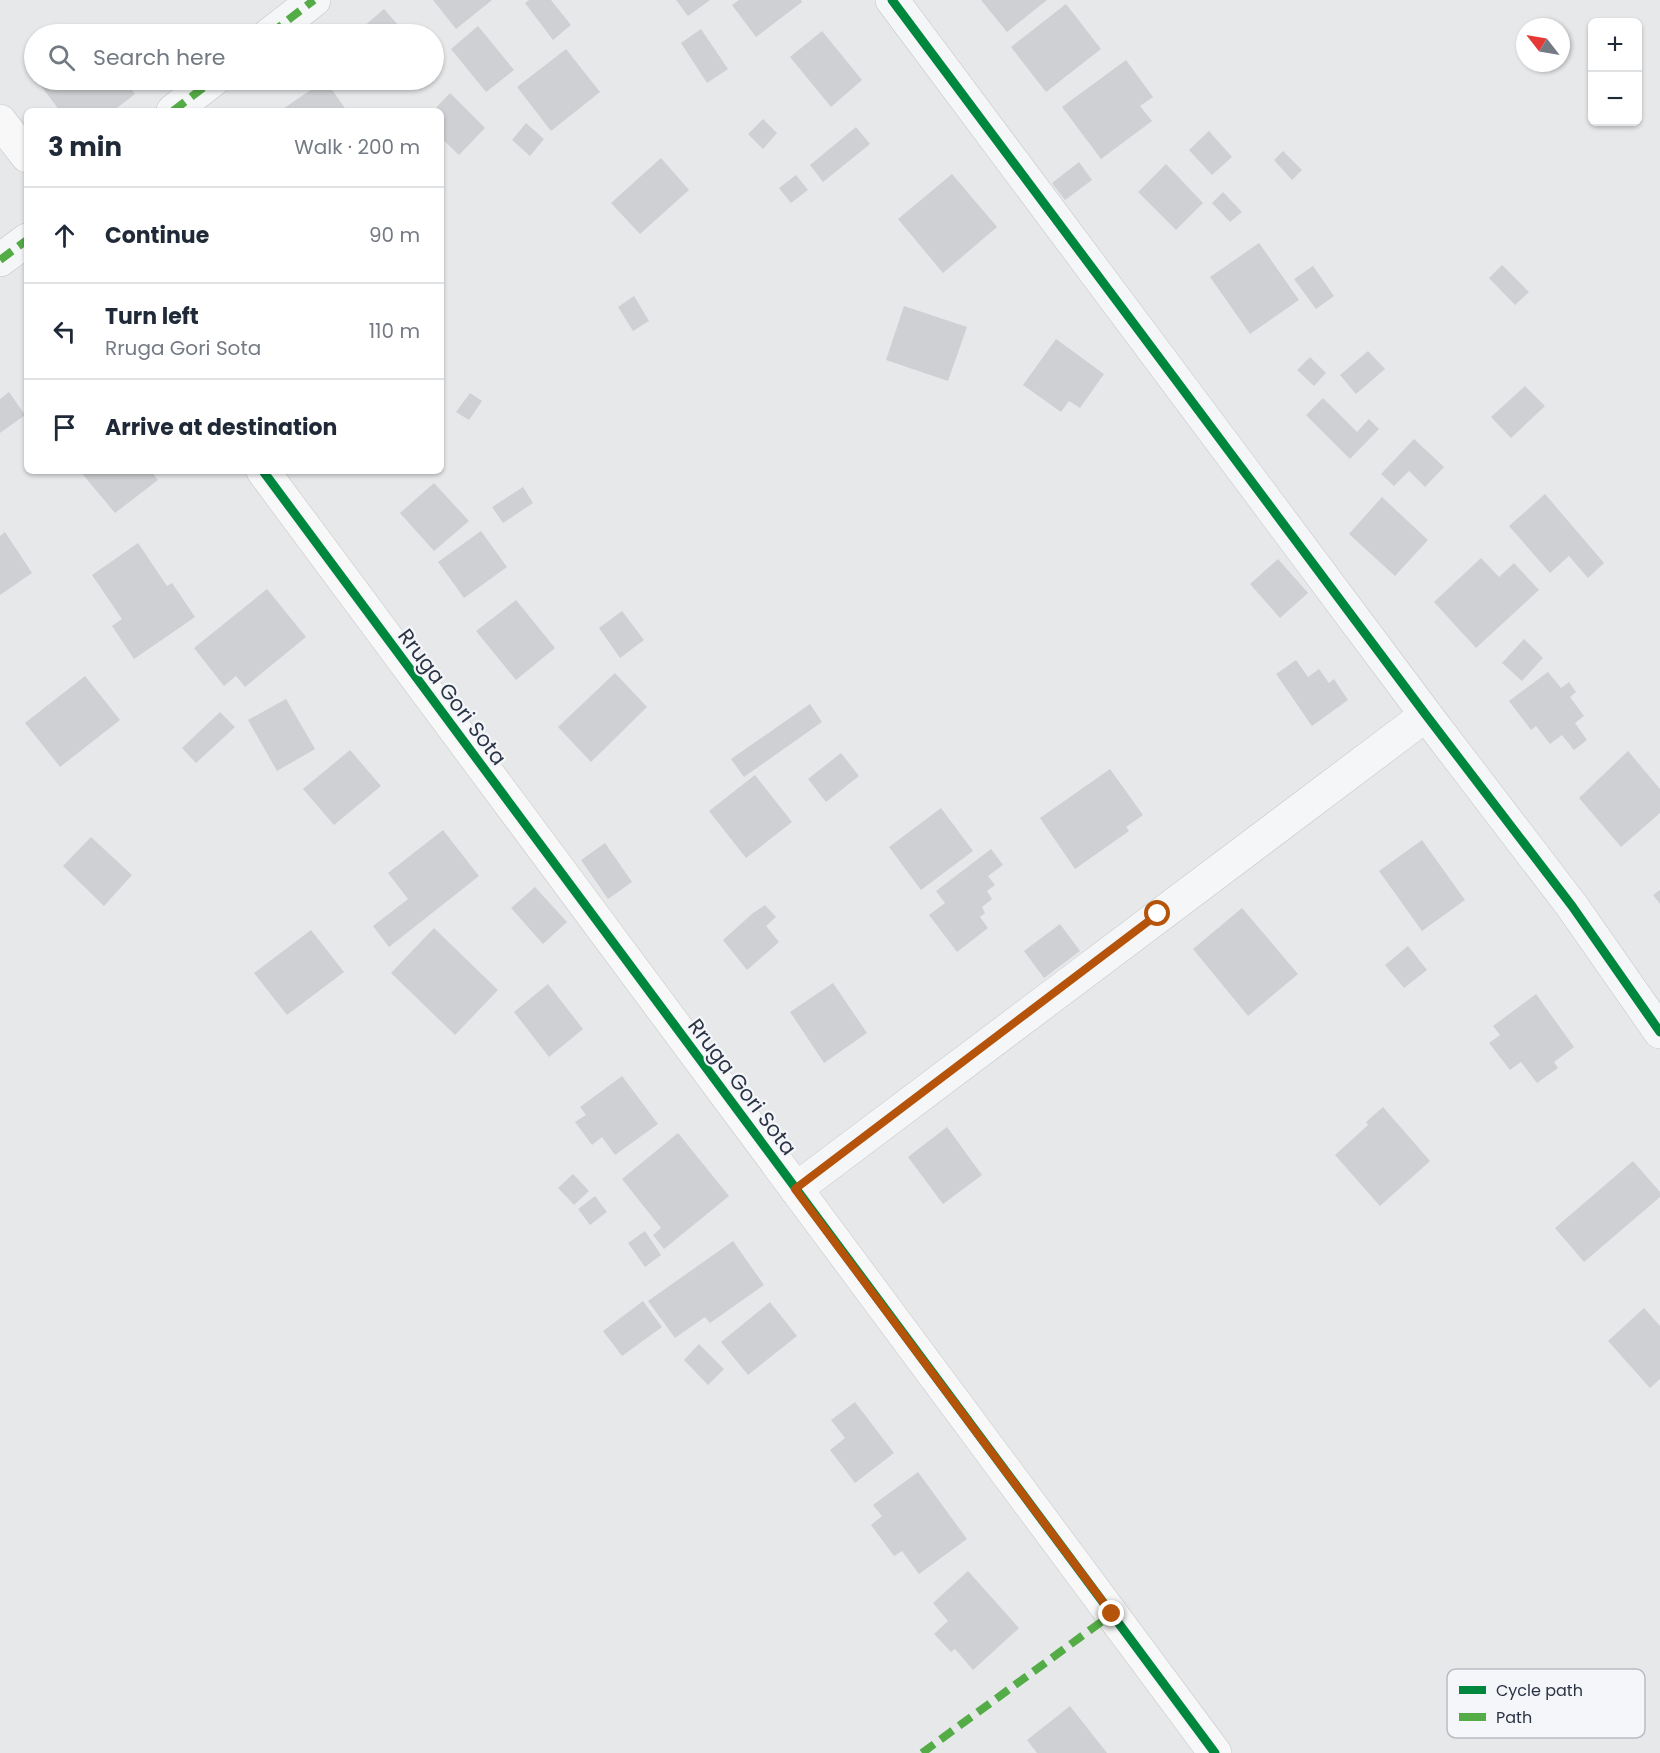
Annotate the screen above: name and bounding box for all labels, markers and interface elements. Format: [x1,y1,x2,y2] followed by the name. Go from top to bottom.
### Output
[1516,18,1570,72] north arrow
[1588,18,1642,126] map controls
[1588,18,1642,72] button: +
[24,24,444,90] search box
[45,41,78,74] icon: search
[93,42,226,73] text: Search here
[1588,72,1642,126] button: −
[48,129,122,165] text: 3 min
[294,133,420,161] text: Walk · 200 m
[48,219,81,252] icon: ahead
[105,220,209,251] text: Continue
[369,221,420,249] text: 90 m
[105,301,199,332] text: Turn left
[48,315,81,348] icon: left
[369,317,420,345] text: 110 m
[105,334,261,362] text: Rruga Gori Sota
[48,411,81,444] icon: arrive
[105,412,337,443] text: Arrive at destination
[391,622,513,771] street label: Rruga Gori Sota
[1144,900,1170,926] route start
[681,1012,803,1161] street label: Rruga Gori Sota
[1098,1600,1124,1626] route end
[1447,1669,1645,1738] legend
[1496,1679,1583,1702] text: Cycle path
[1496,1706,1532,1729] text: Path

